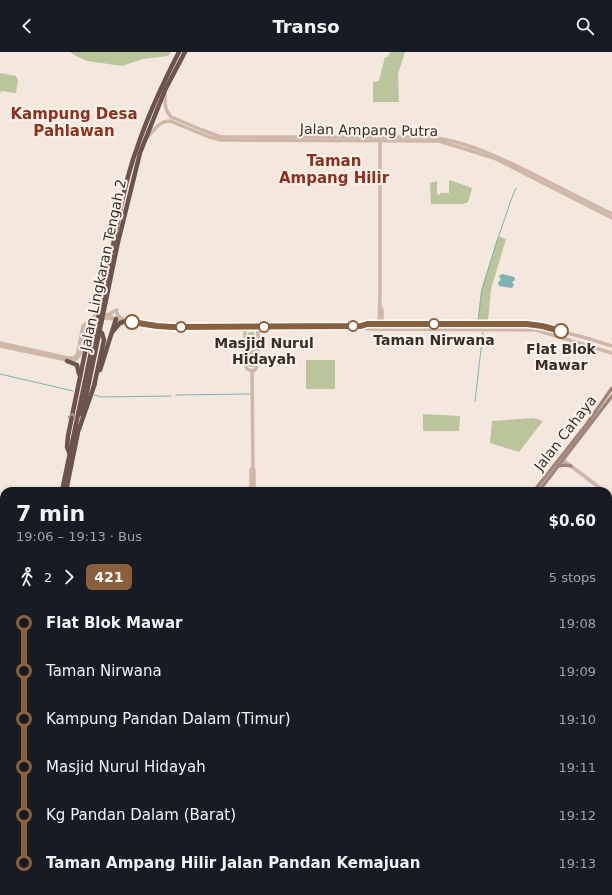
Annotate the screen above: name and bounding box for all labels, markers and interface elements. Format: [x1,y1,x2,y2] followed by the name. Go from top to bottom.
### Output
[16,15,38,37] icon: back
[574,15,596,37] icon: search
[272,16,340,37] text: Transo
[10,105,138,140] district label: Kampung Desa Pahlawan
[299,121,438,139] street label: Jalan Ampang Putra
[279,152,390,187] district label: Taman Ampang Hilir
[77,178,129,353] street label: Jalan Lingkaran Tengah 2
[124,314,140,330] unlabelled marker
[428,318,440,330] marker: Taman Nirwana
[347,320,359,332] unlabelled marker
[175,321,187,333] unlabelled marker
[258,321,270,333] marker: Masjid Nurul Hidayah
[553,323,569,339] marker: Flat Blok Mawar
[373,332,495,348] place label: Taman Nirwana
[214,335,314,367] place label: Masjid Nurul Hidayah
[526,341,597,373] place label: Flat Blok Mawar
[530,392,599,475] street label: Jalan Cahaya
[67,413,76,419] one-way arrow
[16,501,85,526] text: 7 min
[549,512,596,530] text: $0.60
[16,529,142,544] text: 19:06 – 19:13 · Bus
[16,566,38,588] icon: walk
[58,566,80,588] icon: forward
[94,569,124,585] text: 421
[44,570,52,585] text: 2
[549,570,596,585] text: 5 stops
[46,614,182,632] text: Flat Blok Mawar
[559,616,596,631] text: 19:08
[46,662,162,680] text: Taman Nirwana
[559,664,596,679] text: 19:09
[46,710,291,728] text: Kampung Pandan Dalam (Timur)
[559,712,596,727] text: 19:10
[46,758,206,776] text: Masjid Nurul Hidayah
[559,760,596,775] text: 19:11
[46,806,236,824] text: Kg Pandan Dalam (Barat)
[559,808,596,823] text: 19:12
[46,854,420,872] text: Taman Ampang Hilir Jalan Pandan Kemajuan
[559,856,596,871] text: 19:13

